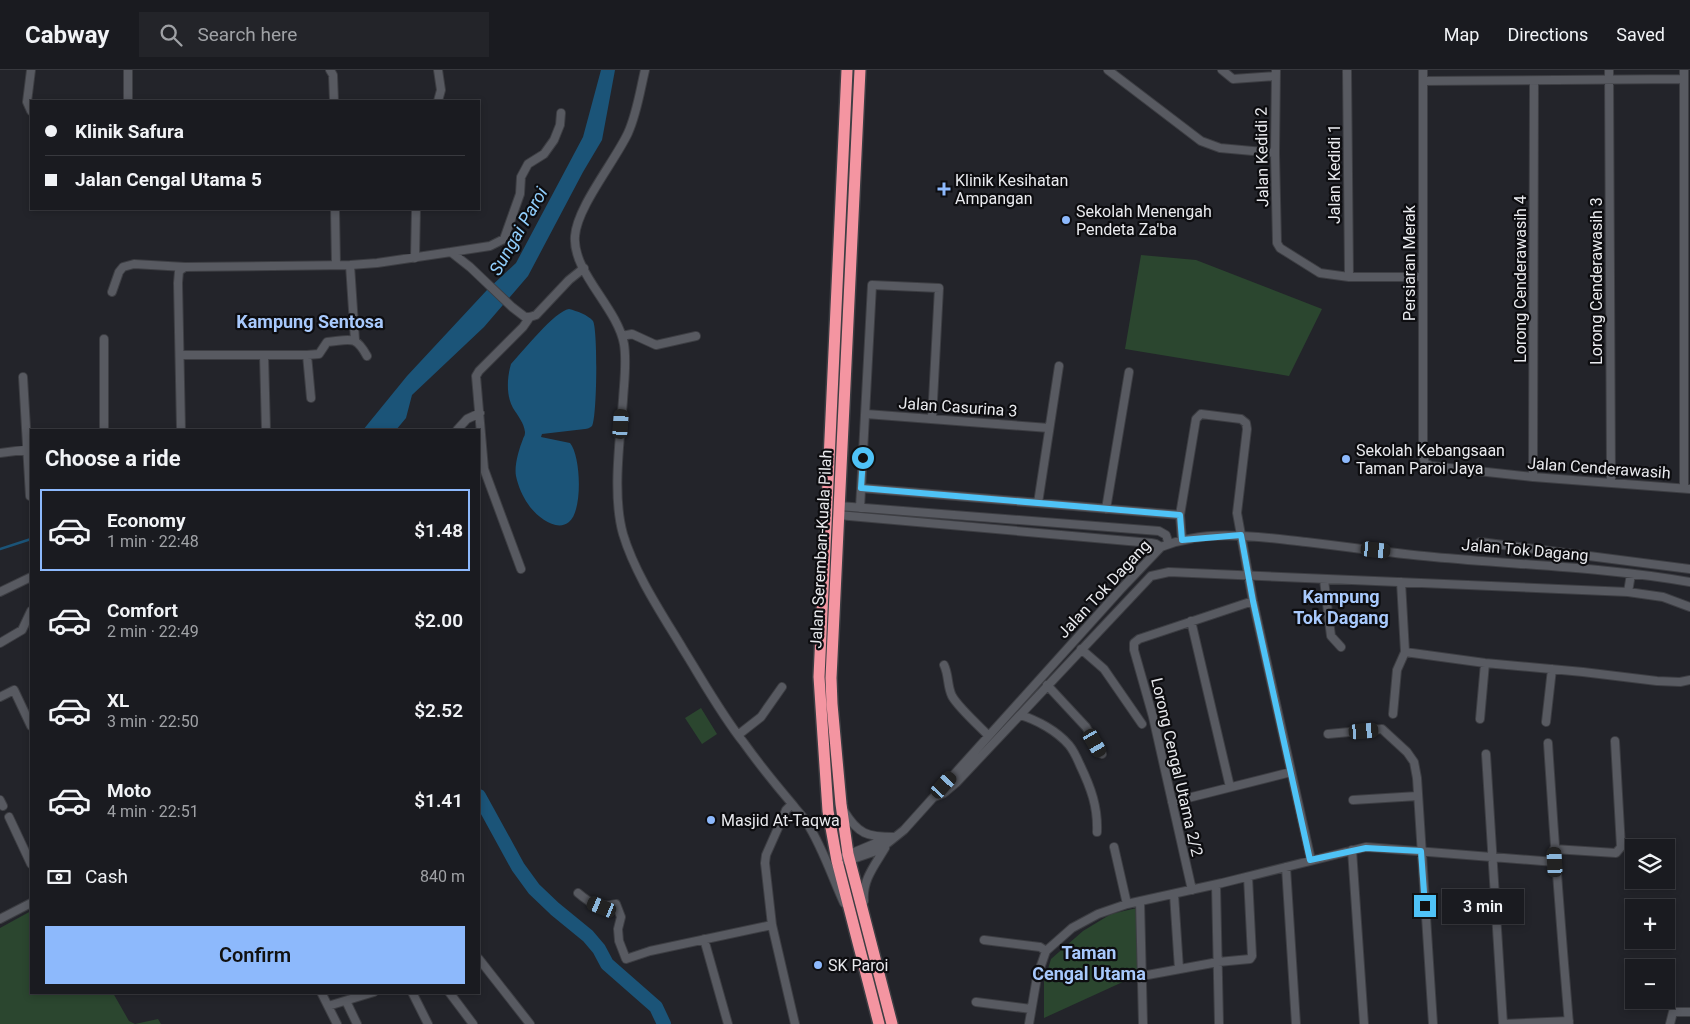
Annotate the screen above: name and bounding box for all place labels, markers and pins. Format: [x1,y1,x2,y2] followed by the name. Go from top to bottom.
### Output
[955,171,1068,208] place label: Klinik Kesihatan Ampangan
[937,182,951,196] marker: Klinik Kesihatan Ampangan
[1076,202,1212,239] place label: Sekolah Menengah Pendeta Za'ba
[1060,214,1072,226] marker: Sekolah Menengah Pendeta Za'ba
[1356,441,1505,478] place label: Sekolah Kebangsaan Taman Paroi Jaya
[1340,453,1352,465] marker: Sekolah Kebangsaan Taman Paroi Jaya
[721,811,840,830] place label: Masjid At-Taqwa
[705,814,717,826] marker: Masjid At-Taqwa
[828,956,889,975] place label: SK Paroi
[812,959,824,971] marker: SK Paroi

